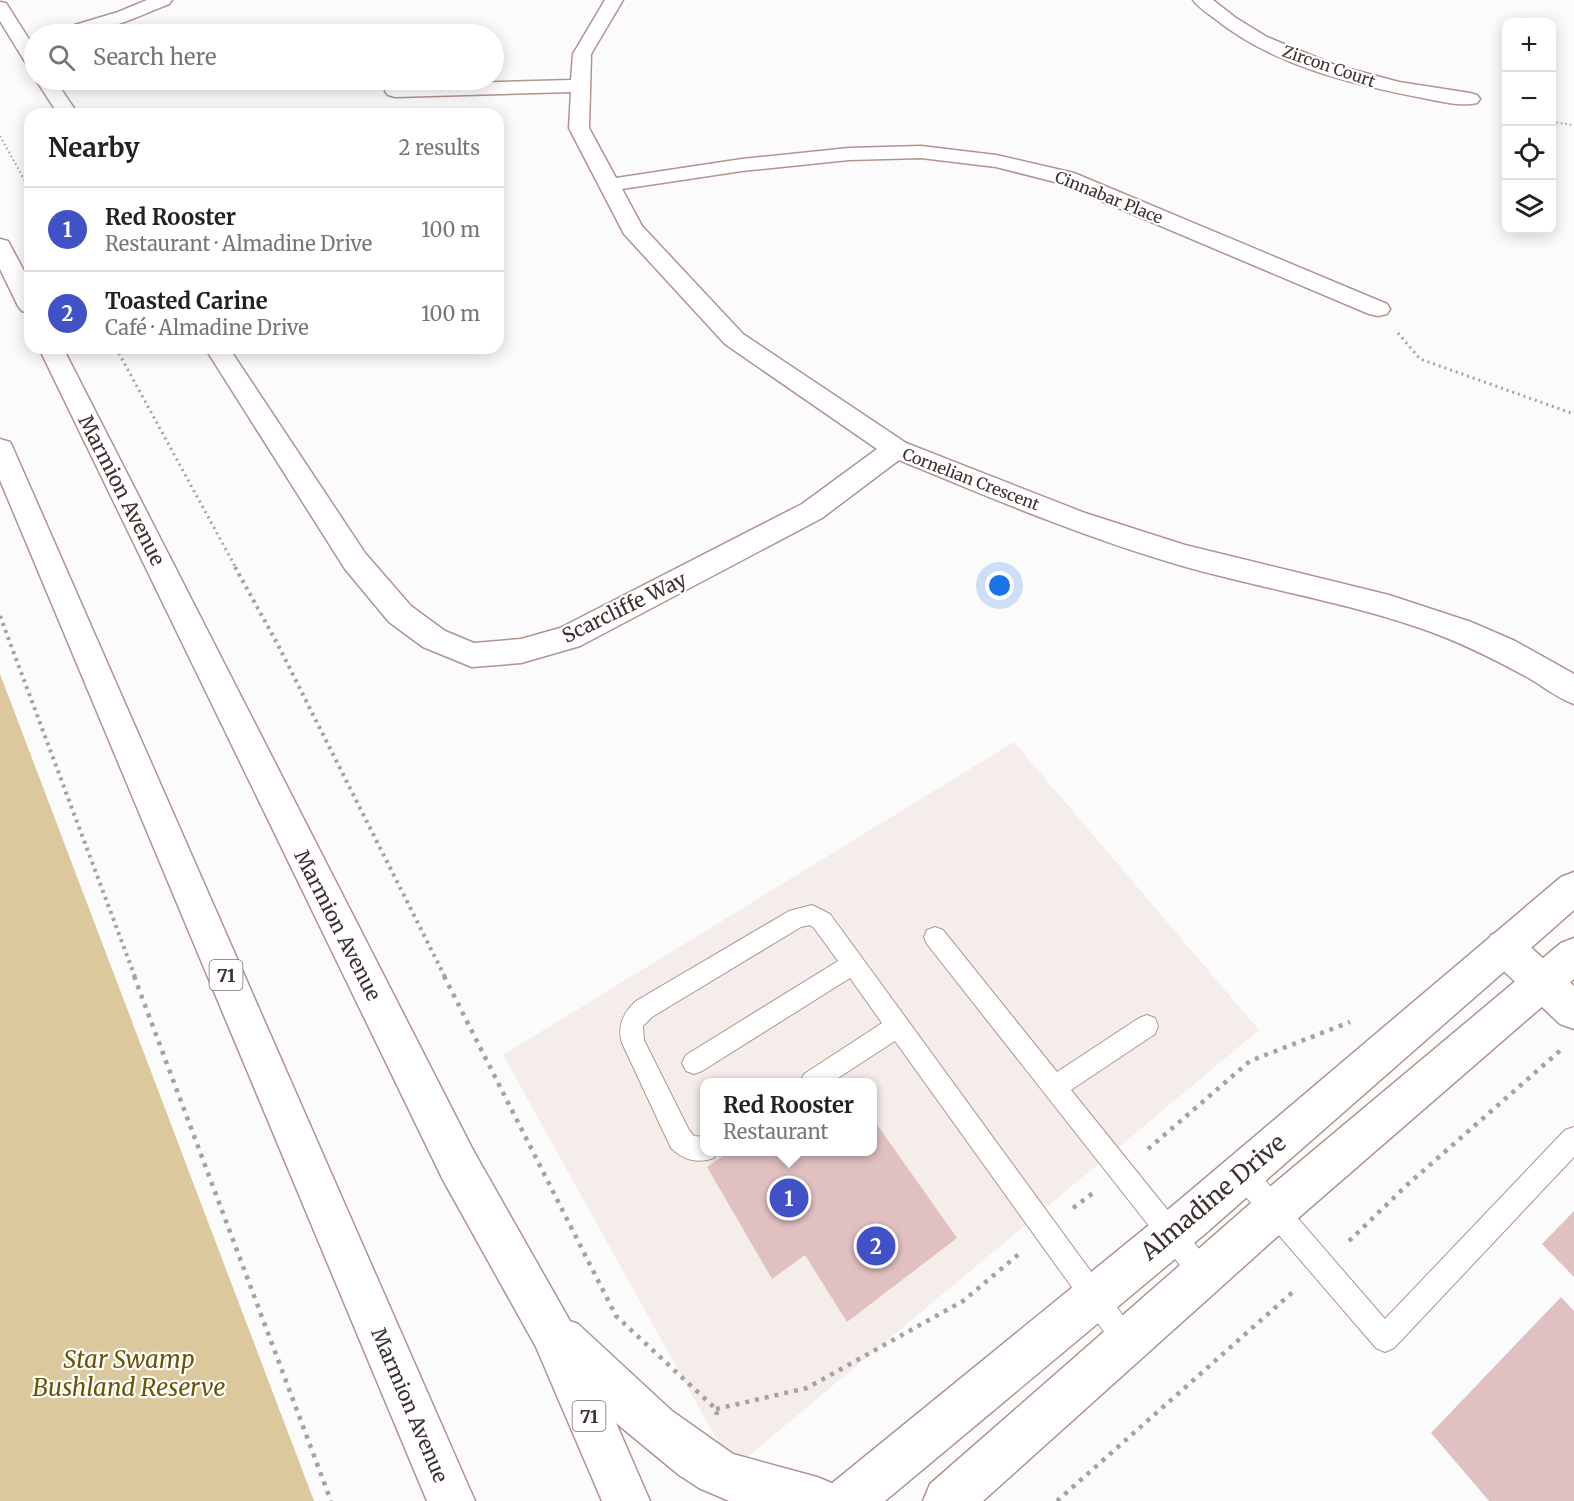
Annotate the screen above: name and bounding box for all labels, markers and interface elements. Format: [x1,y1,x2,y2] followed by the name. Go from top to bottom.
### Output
[1502,18,1556,234] map controls
[1502,18,1556,72] button: +
[24,24,504,90] search box
[45,41,78,74] icon: search
[1280,41,1379,91] street label: Zircon Court
[93,43,216,71] text: Search here
[1502,72,1556,126] button: −
[1502,126,1556,180] button: locate
[48,131,140,164] text: Nearby
[398,135,480,160] text: 2 results
[1052,166,1166,228] street label: Cinnabar Place
[1502,180,1556,234] button: layers
[105,203,236,231] text: Red Rooster
[63,217,72,242] text: 1
[421,217,480,242] text: 100 m
[105,231,372,256] text: Restaurant · Almadine Drive
[105,287,268,315] text: Toasted Carine
[62,301,73,326] text: 2
[421,301,480,326] text: 100 m
[105,315,309,340] text: Café · Almadine Drive
[73,411,171,569] street label: Marmion Avenue
[900,444,1043,515] street label: Cornelian Crescent
[558,566,691,648] street label: Scarcliffe Way
[985,571,1014,600] your location
[289,846,387,1004] street label: Marmion Avenue
[210,960,242,990] road number: 71
[700,1078,877,1156] popup
[723,1091,854,1119] text: Red Rooster
[723,1119,828,1144] text: Restaurant
[1133,1127,1292,1267] street label: Almadine Drive
[770,1176,808,1220] pin: 1
[856,1224,896,1268] pin: 2
[366,1324,454,1486] street label: Marmion Avenue
[33,1344,225,1403] park label: Star Swamp Bushland Reserve
[572,1401,606,1431] road number: 71

